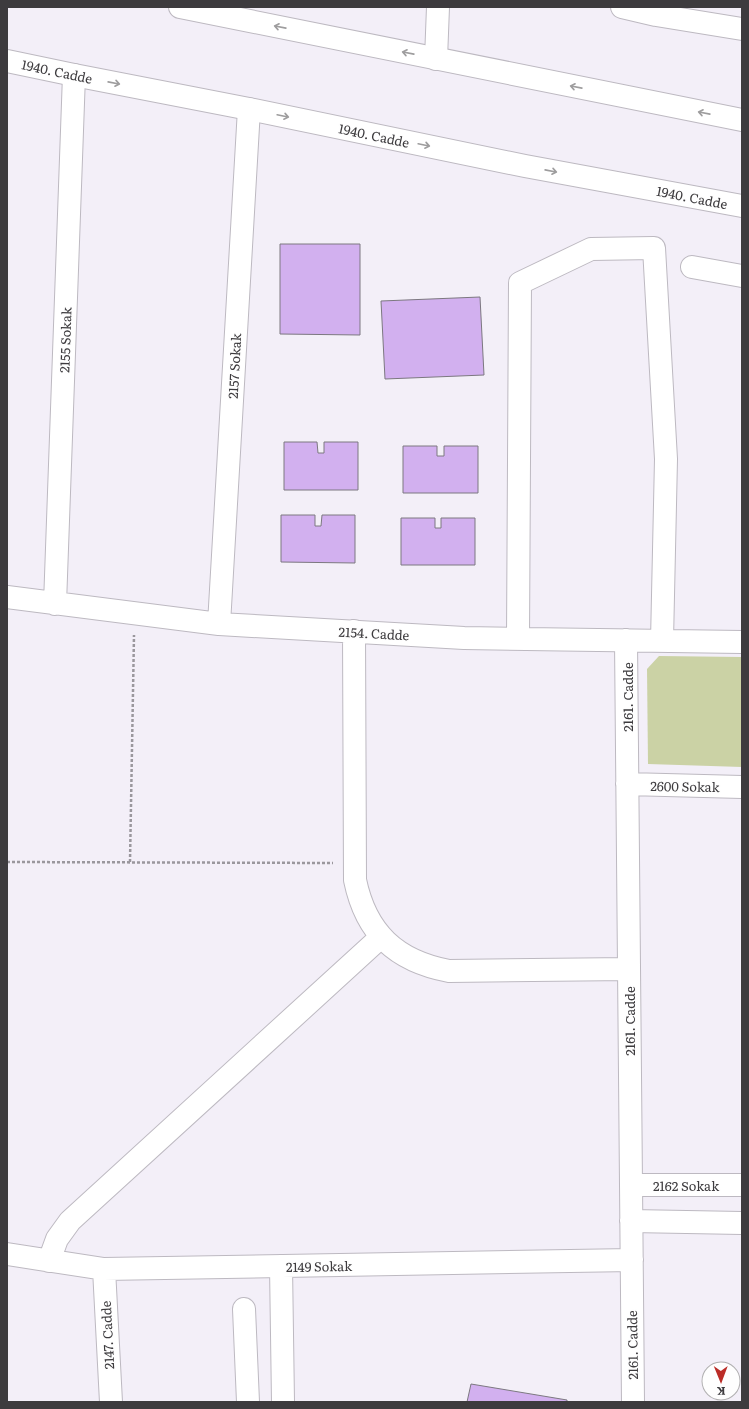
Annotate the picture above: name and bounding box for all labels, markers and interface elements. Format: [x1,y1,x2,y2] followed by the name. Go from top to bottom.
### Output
[274,23,287,31] one-way arrow
[402,49,415,57] one-way arrow
[20,54,94,88] street label: 1940. Cadde
[107,79,120,87] one-way arrow
[570,83,583,91] one-way arrow
[698,108,711,116] one-way arrow
[276,112,289,120] one-way arrow
[337,118,411,152] street label: 1940. Cadde
[417,141,430,149] one-way arrow
[544,167,557,175] one-way arrow
[655,181,729,213] street label: 1940. Cadde
[54,306,76,373] street label: 2155 Sokak
[223,332,245,399] street label: 2157 Sokak
[338,622,410,644] street label: 2154. Cadde
[618,662,637,732] street label: 2161. Cadde
[650,776,721,796] street label: 2600 Sokak
[620,986,639,1056] street label: 2161. Cadde
[653,1176,720,1195] street label: 2162 Sokak
[286,1256,353,1276] street label: 2149 Sokak
[96,1300,118,1370] street label: 2147. Cadde
[622,1310,642,1380] street label: 2161. Cadde
[701,1361,741,1401] north arrow
[716,1384,726,1400] text: K

